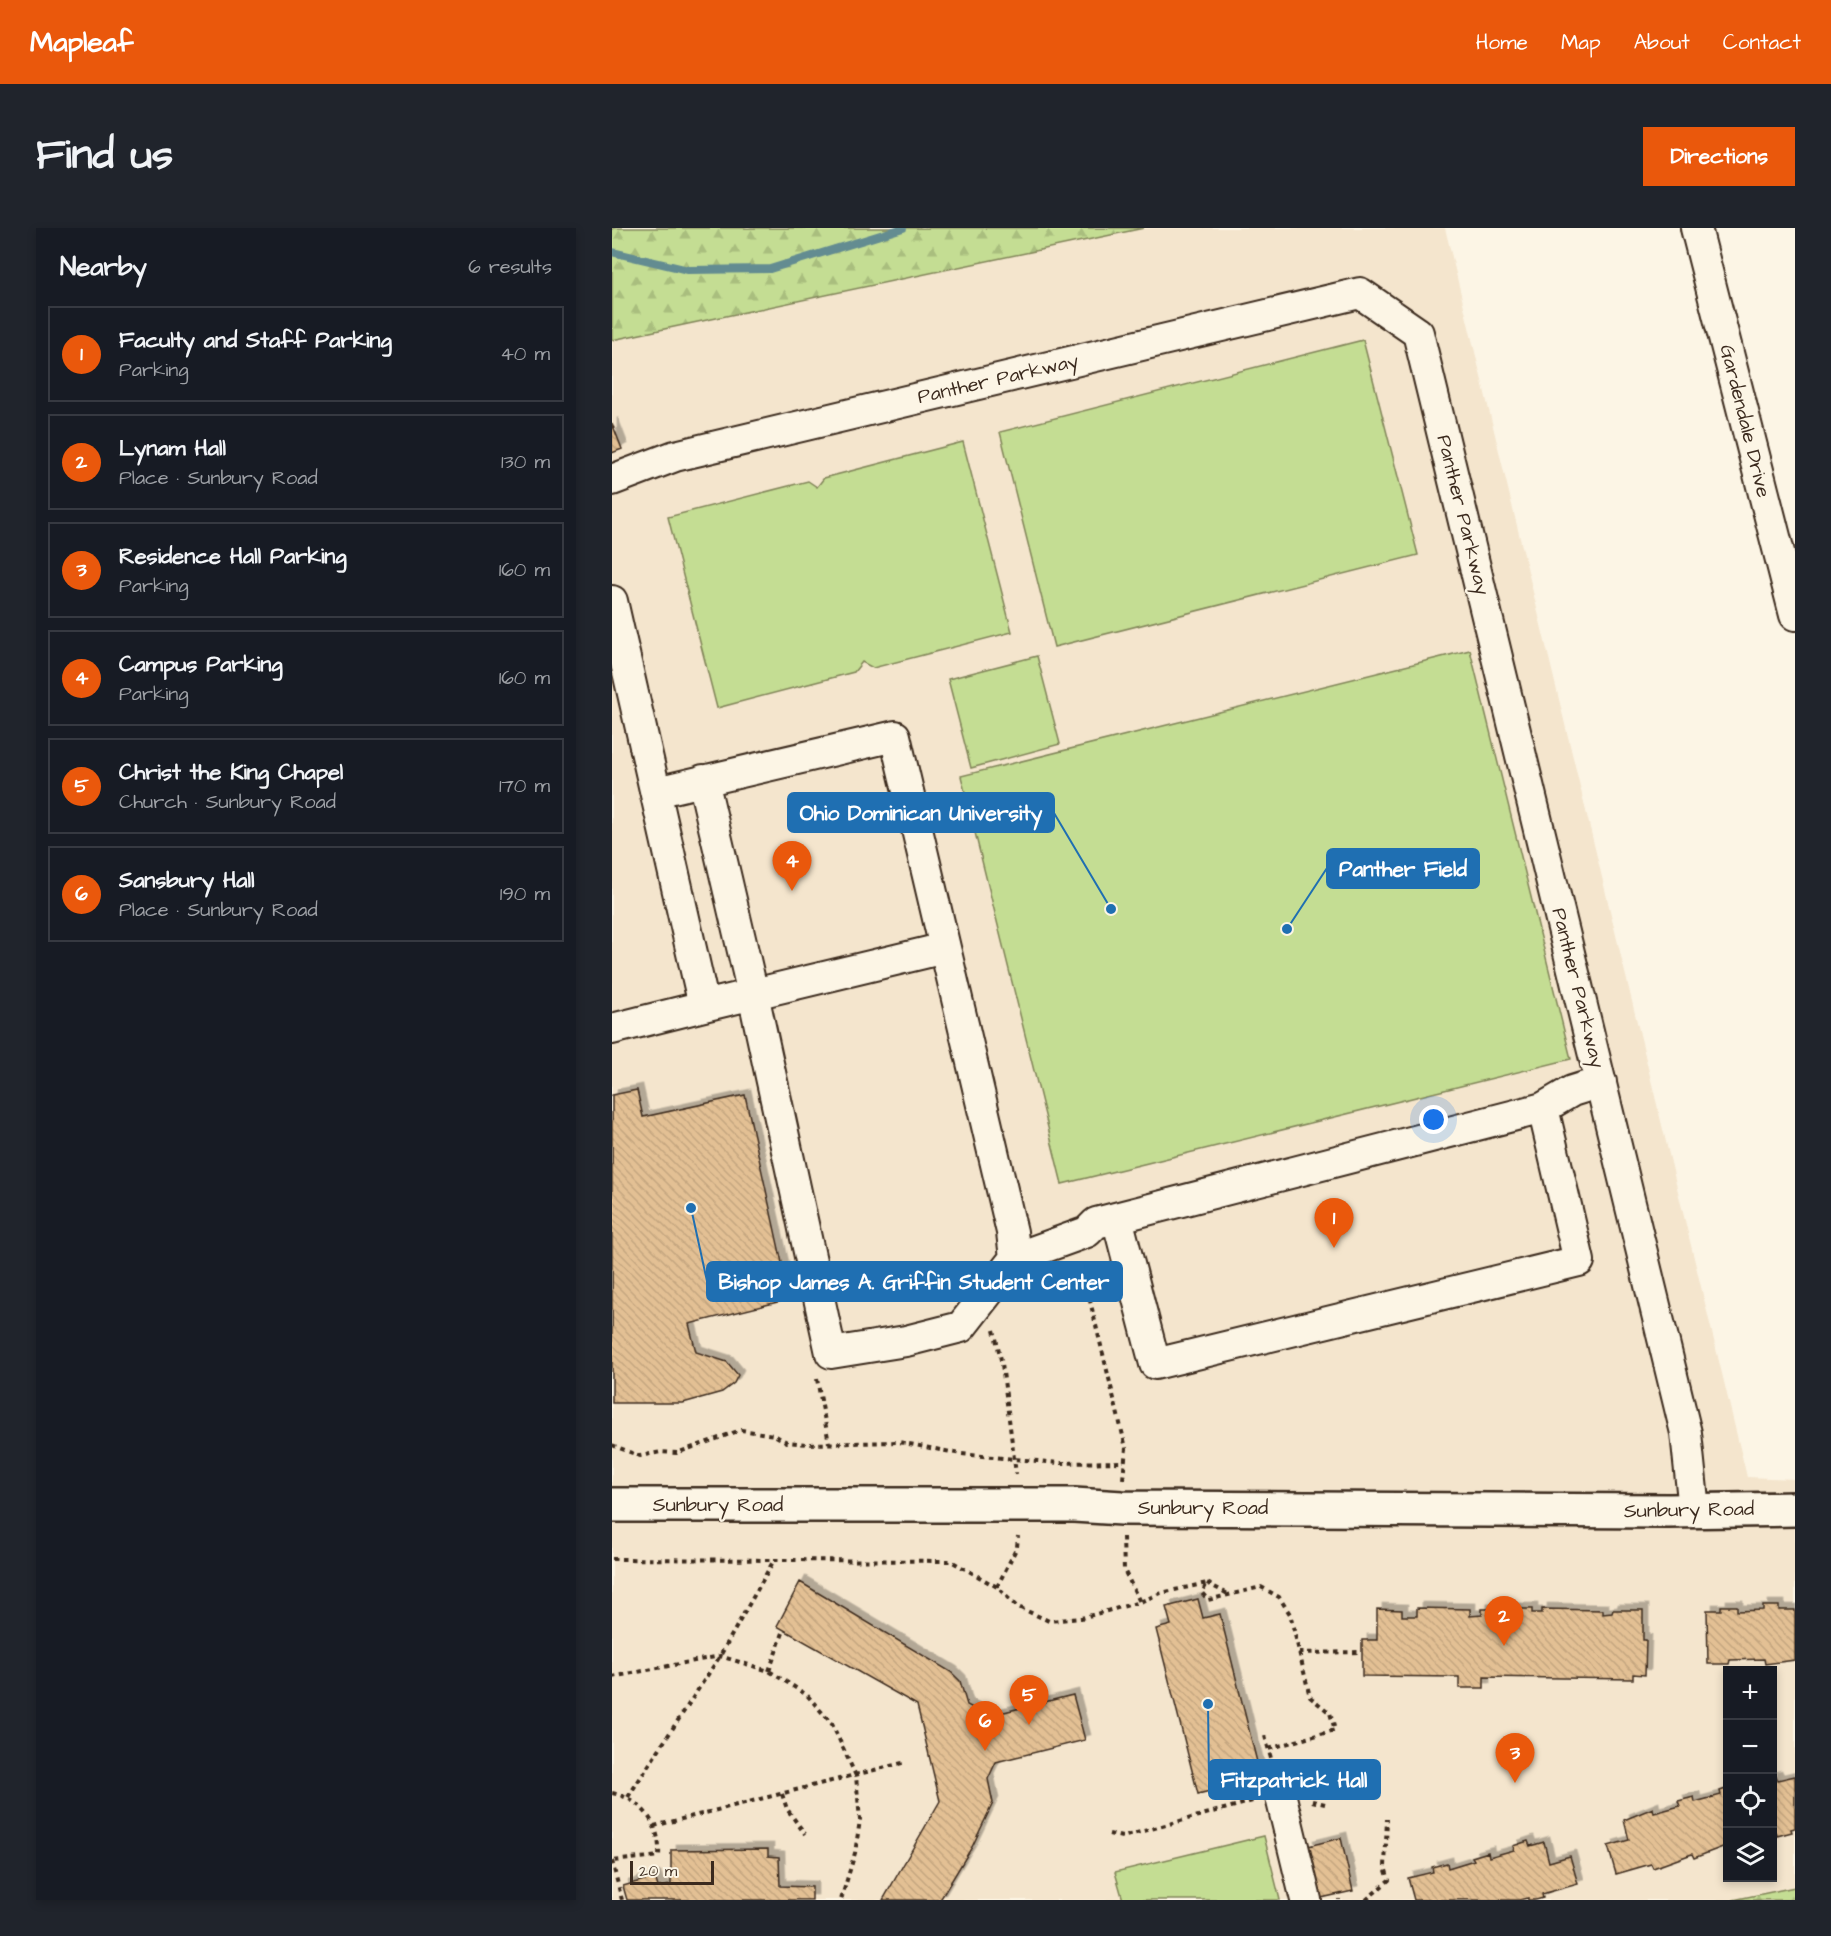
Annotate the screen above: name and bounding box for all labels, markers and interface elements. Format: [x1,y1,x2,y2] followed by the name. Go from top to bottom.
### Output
[30,23,133,62] text: Mapleaf
[1476,28,1528,57] text: Home
[1561,28,1601,57] text: Map
[1634,28,1690,57] text: About
[1723,28,1801,57] text: Contact
[36,127,173,185] text: Find us
[1643,127,1795,186] button: Directions
[60,249,147,285] text: Nearby
[468,253,552,281] text: 6 results
[119,325,392,356] text: Faculty and Staff Parking
[80,340,83,368] text: 1
[500,340,550,368] text: 40 m
[1712,342,1778,501] street label: Gardendale Drive
[915,347,1081,412] street label: Panther Parkway
[119,356,189,384] text: Parking
[1429,432,1496,598] street label: Panther Parkway
[119,433,226,464] text: Lynam Hall
[76,448,87,476] text: 2
[501,448,550,476] text: 130 m
[119,464,318,492] text: Place · Sunbury Road
[119,541,347,572] text: Residence Hall Parking
[76,556,87,584] text: 3
[499,556,550,584] text: 160 m
[119,572,189,600] text: Parking
[119,649,283,680] text: Campus Parking
[75,664,88,692] text: 4
[499,664,550,692] text: 160 m
[119,680,189,708] text: Parking
[119,757,343,788] text: Christ the King Chapel
[74,772,89,800] text: 5
[499,772,550,800] text: 170 m
[119,788,336,816] text: Church · Sunbury Road
[788,793,1054,832] callout: Ohio Dominican University
[800,799,1043,831] text: Ohio Dominican University
[772,842,812,891] pin: 4
[1327,849,1479,888] callout: Panther Field
[1339,855,1467,884] text: Panther Field
[119,865,254,896] text: Sansbury Hall
[75,880,88,908] text: 6
[500,880,550,908] text: 190 m
[119,896,318,924] text: Place · Sunbury Road
[1544,905,1611,1071] street label: Panther Parkway
[1419,1105,1448,1134] your location
[1314,1198,1354,1248] pin: 1
[707,1262,1122,1301] callout: Bishop James A. Griffin Student Center
[719,1268,1110,1298] text: Bishop James A. Griffin Student Center
[653,1491,783,1520] street label: Sunbury Road
[1138,1494,1268,1523] street label: Sunbury Road
[1624,1495,1754,1526] street label: Sunbury Road
[1484,1596,1524,1646] pin: 2
[1723,1666,1777,1882] map controls
[1723,1666,1777,1720] button: +
[1010,1676,1048,1725] pin: 5
[966,1702,1004,1751] pin: 6
[1723,1720,1777,1774] button: −
[1496,1734,1534,1783] pin: 3
[1209,1760,1380,1799] callout: Fitzpatrick Hall
[1221,1766,1368,1796] text: Fitzpatrick Hall
[1723,1774,1777,1828] button: locate
[1723,1828,1777,1882] button: layers
[630,1858,714,1886] scale bar
[639,1860,677,1882] text: 20 m

